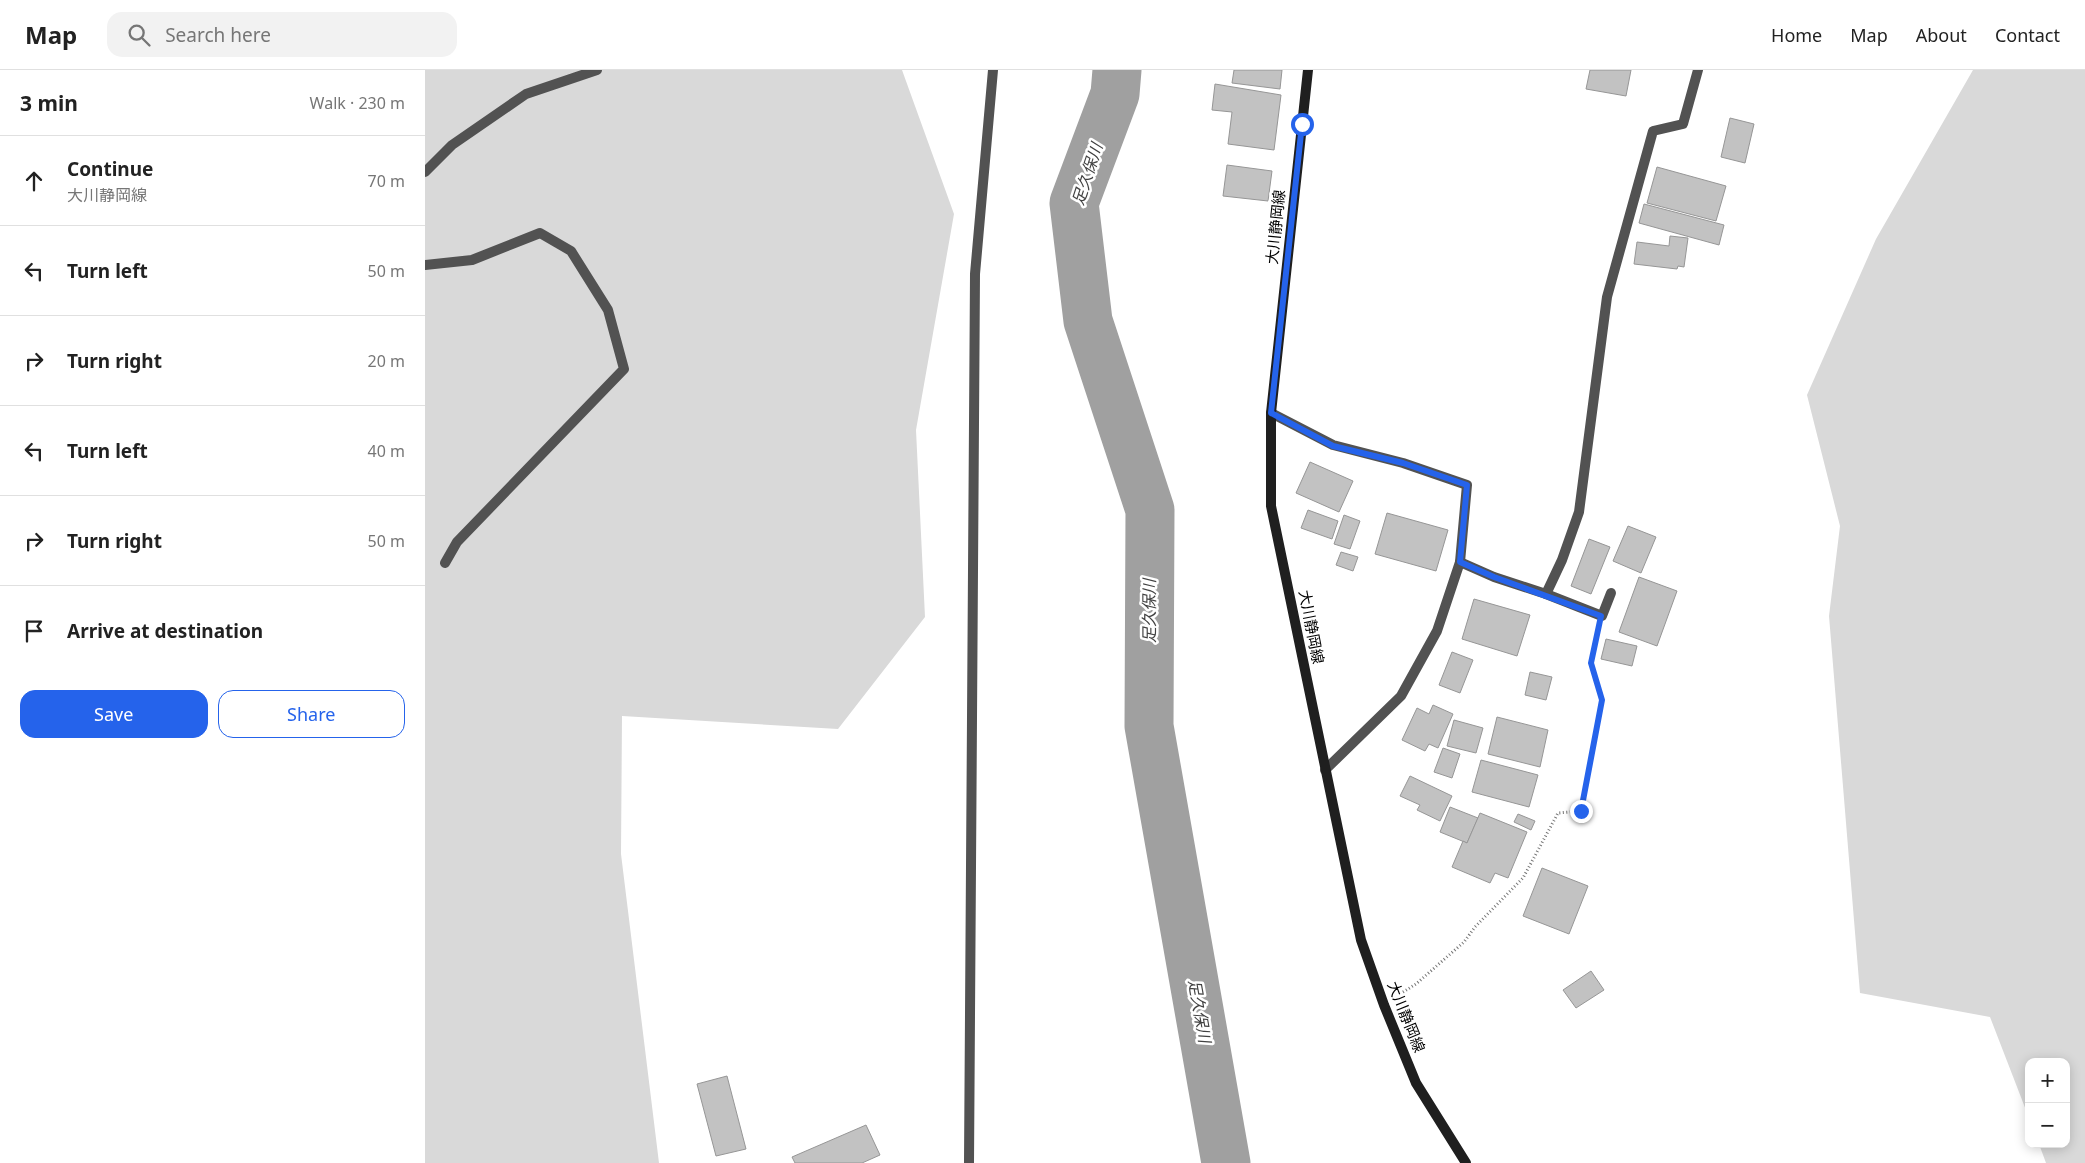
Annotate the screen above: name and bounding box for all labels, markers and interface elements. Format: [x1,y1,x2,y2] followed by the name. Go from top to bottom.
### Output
[107,12,457,57] search box
[25,18,77,51] text: Map
[125,21,153,49] icon: search
[165,22,271,48] text: Search here
[1771,23,1822,47] text: Home
[1850,23,1888,47] text: Map
[1916,23,1967,47] text: About
[1995,23,2060,47] text: Contact
[20,89,78,117] text: 3 min
[310,92,405,114] text: Walk · 230 m
[1291,113,1314,136] route start
[1067,138,1108,208] water label: 足久保川
[67,156,153,182] text: Continue
[20,167,48,195] icon: ahead
[368,170,405,192] text: 70 m
[67,184,147,206] text: 大川静岡線
[1261,189,1289,265] street label: 大川静岡線
[20,257,48,285] icon: left
[67,258,148,284] text: Turn left
[368,260,405,282] text: 50 m
[20,347,48,375] icon: right
[67,348,162,374] text: Turn right
[368,350,405,372] text: 20 m
[20,437,48,465] icon: left
[67,438,148,464] text: Turn left
[368,440,405,462] text: 40 m
[20,527,48,555] icon: right
[67,528,162,554] text: Turn right
[368,530,405,552] text: 50 m
[1138,577,1160,643] water label: 足久保川
[1295,588,1329,666] street label: 大川静岡線
[20,617,48,645] icon: arrive
[67,618,263,644] text: Arrive at destination
[20,690,208,738] button: Save
[218,690,405,738] button: Share
[1570,800,1593,823] route end
[1184,978,1217,1046] water label: 足久保川
[1384,978,1430,1055] street label: 大川静岡線
[2025,1058,2070,1148] map controls
[2025,1058,2070,1103] button: +
[2025,1103,2070,1148] button: −

